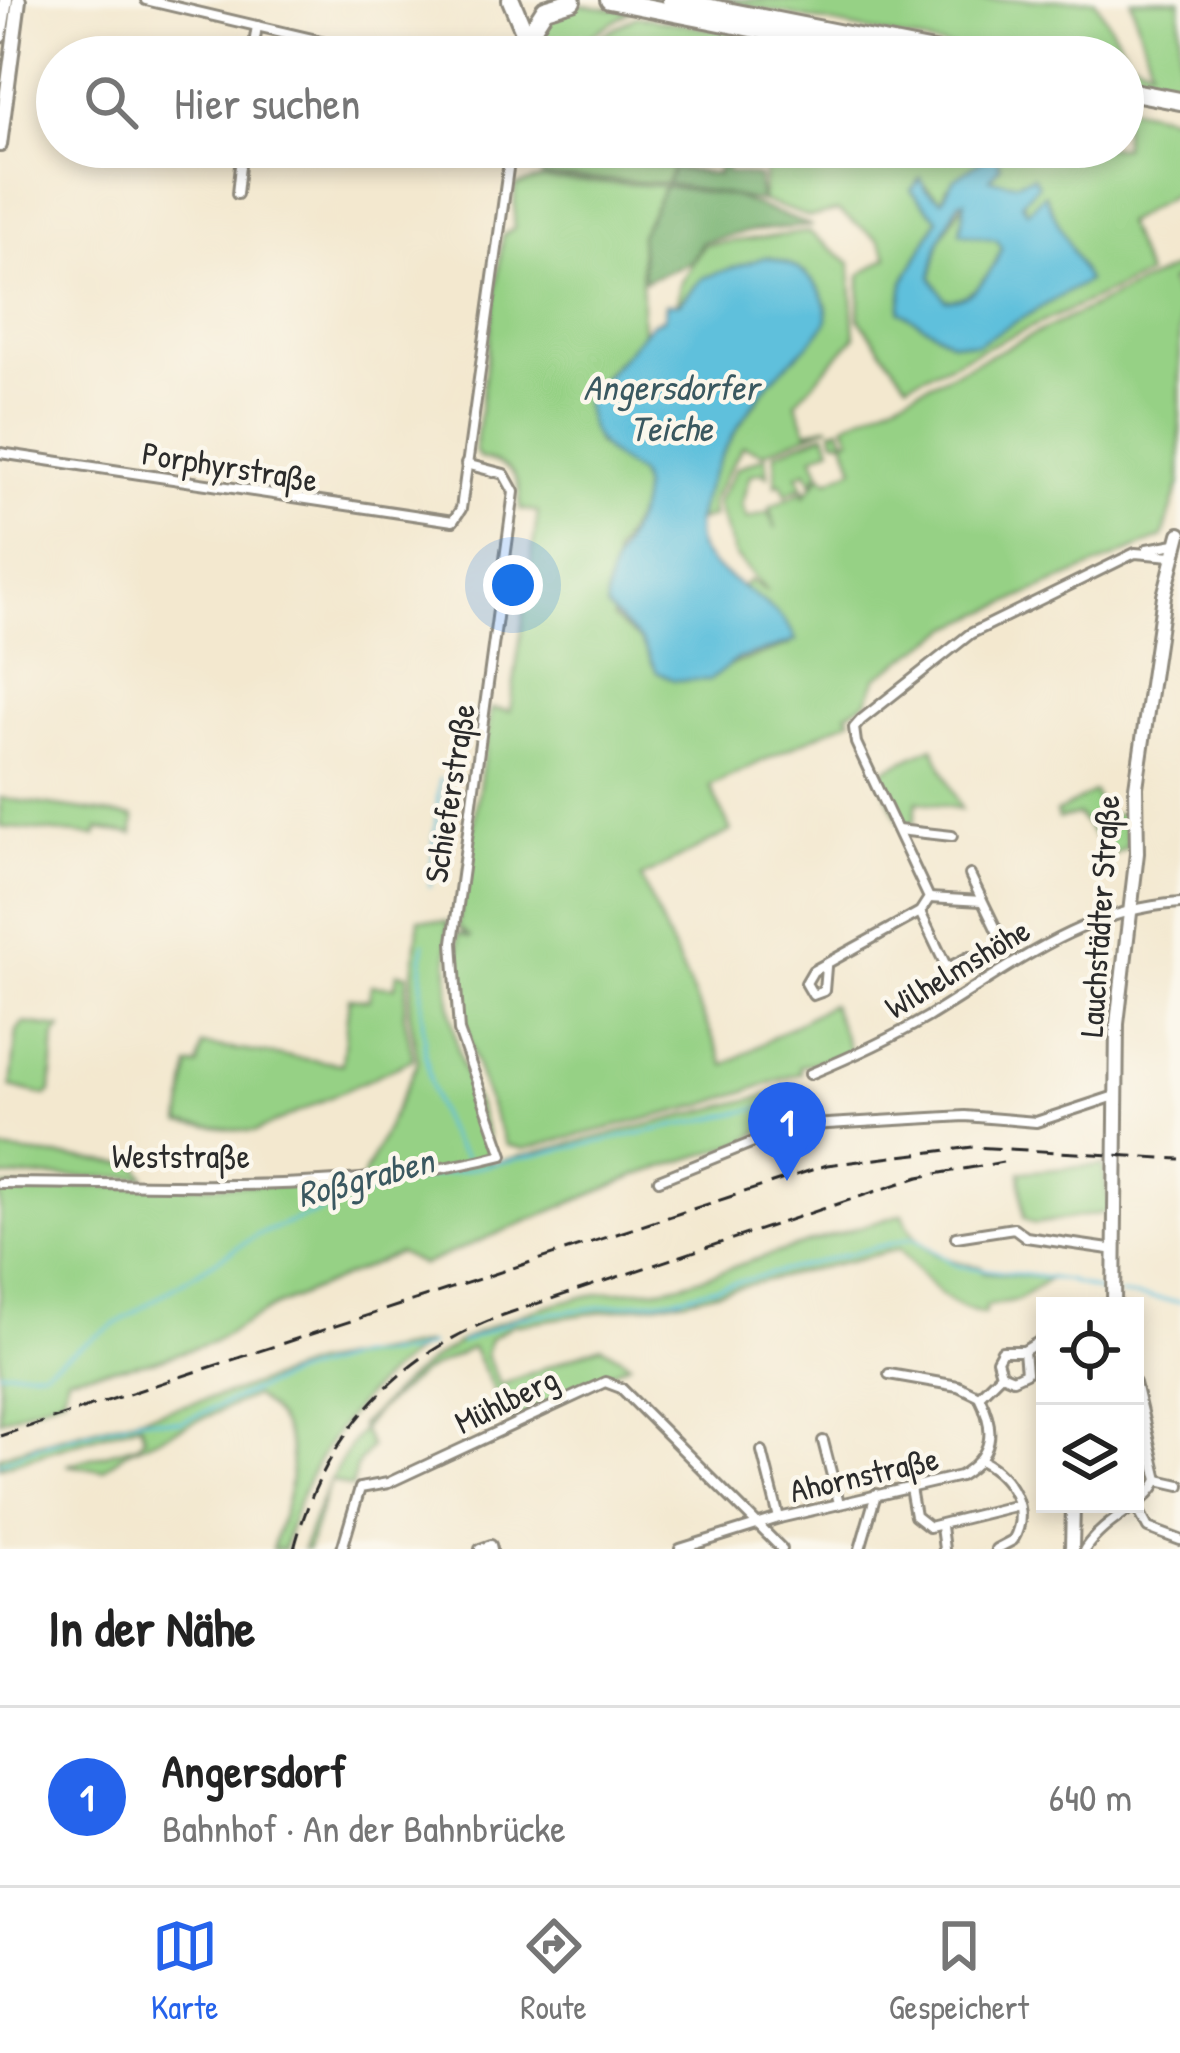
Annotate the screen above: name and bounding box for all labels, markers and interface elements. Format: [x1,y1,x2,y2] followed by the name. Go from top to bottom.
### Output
[36,36,1144,168] search box
[78,69,144,135] icon: search
[174,72,361,133] text: Hier suchen
[583,362,763,452] water label: Angersdorfer Teiche
[139,430,321,503] street label: Porphyrstraße
[483,555,543,615] your location
[413,701,486,886] street label: Schieferstraße
[1069,794,1130,1039] street label: Lauchstädter Straße
[876,908,1038,1028] street label: Wilhelmshöhe
[748,1082,826,1181] pin: 1
[112,1134,250,1179] street label: Weststraße
[291,1134,441,1219] water label: Roßgraben
[1036,1297,1144,1513] map controls
[1036,1297,1144,1405] button: locate
[447,1356,565,1445] street label: Mühlberg
[1036,1405,1144,1513] button: layers
[785,1436,943,1513] street label: Ahornstraße
[48,1593,255,1662] text: In der Nähe
[162,1740,346,1801] text: Angersdorf
[80,1770,94,1823] text: 1
[1049,1770,1132,1823] text: 640 m
[162,1801,566,1854] text: Bahnhof · An der Bahnbrücke
[151,1913,218,2029] tab: Karte
[521,1913,587,2029] tab: Route
[889,1913,1029,2029] tab: Gespeichert

